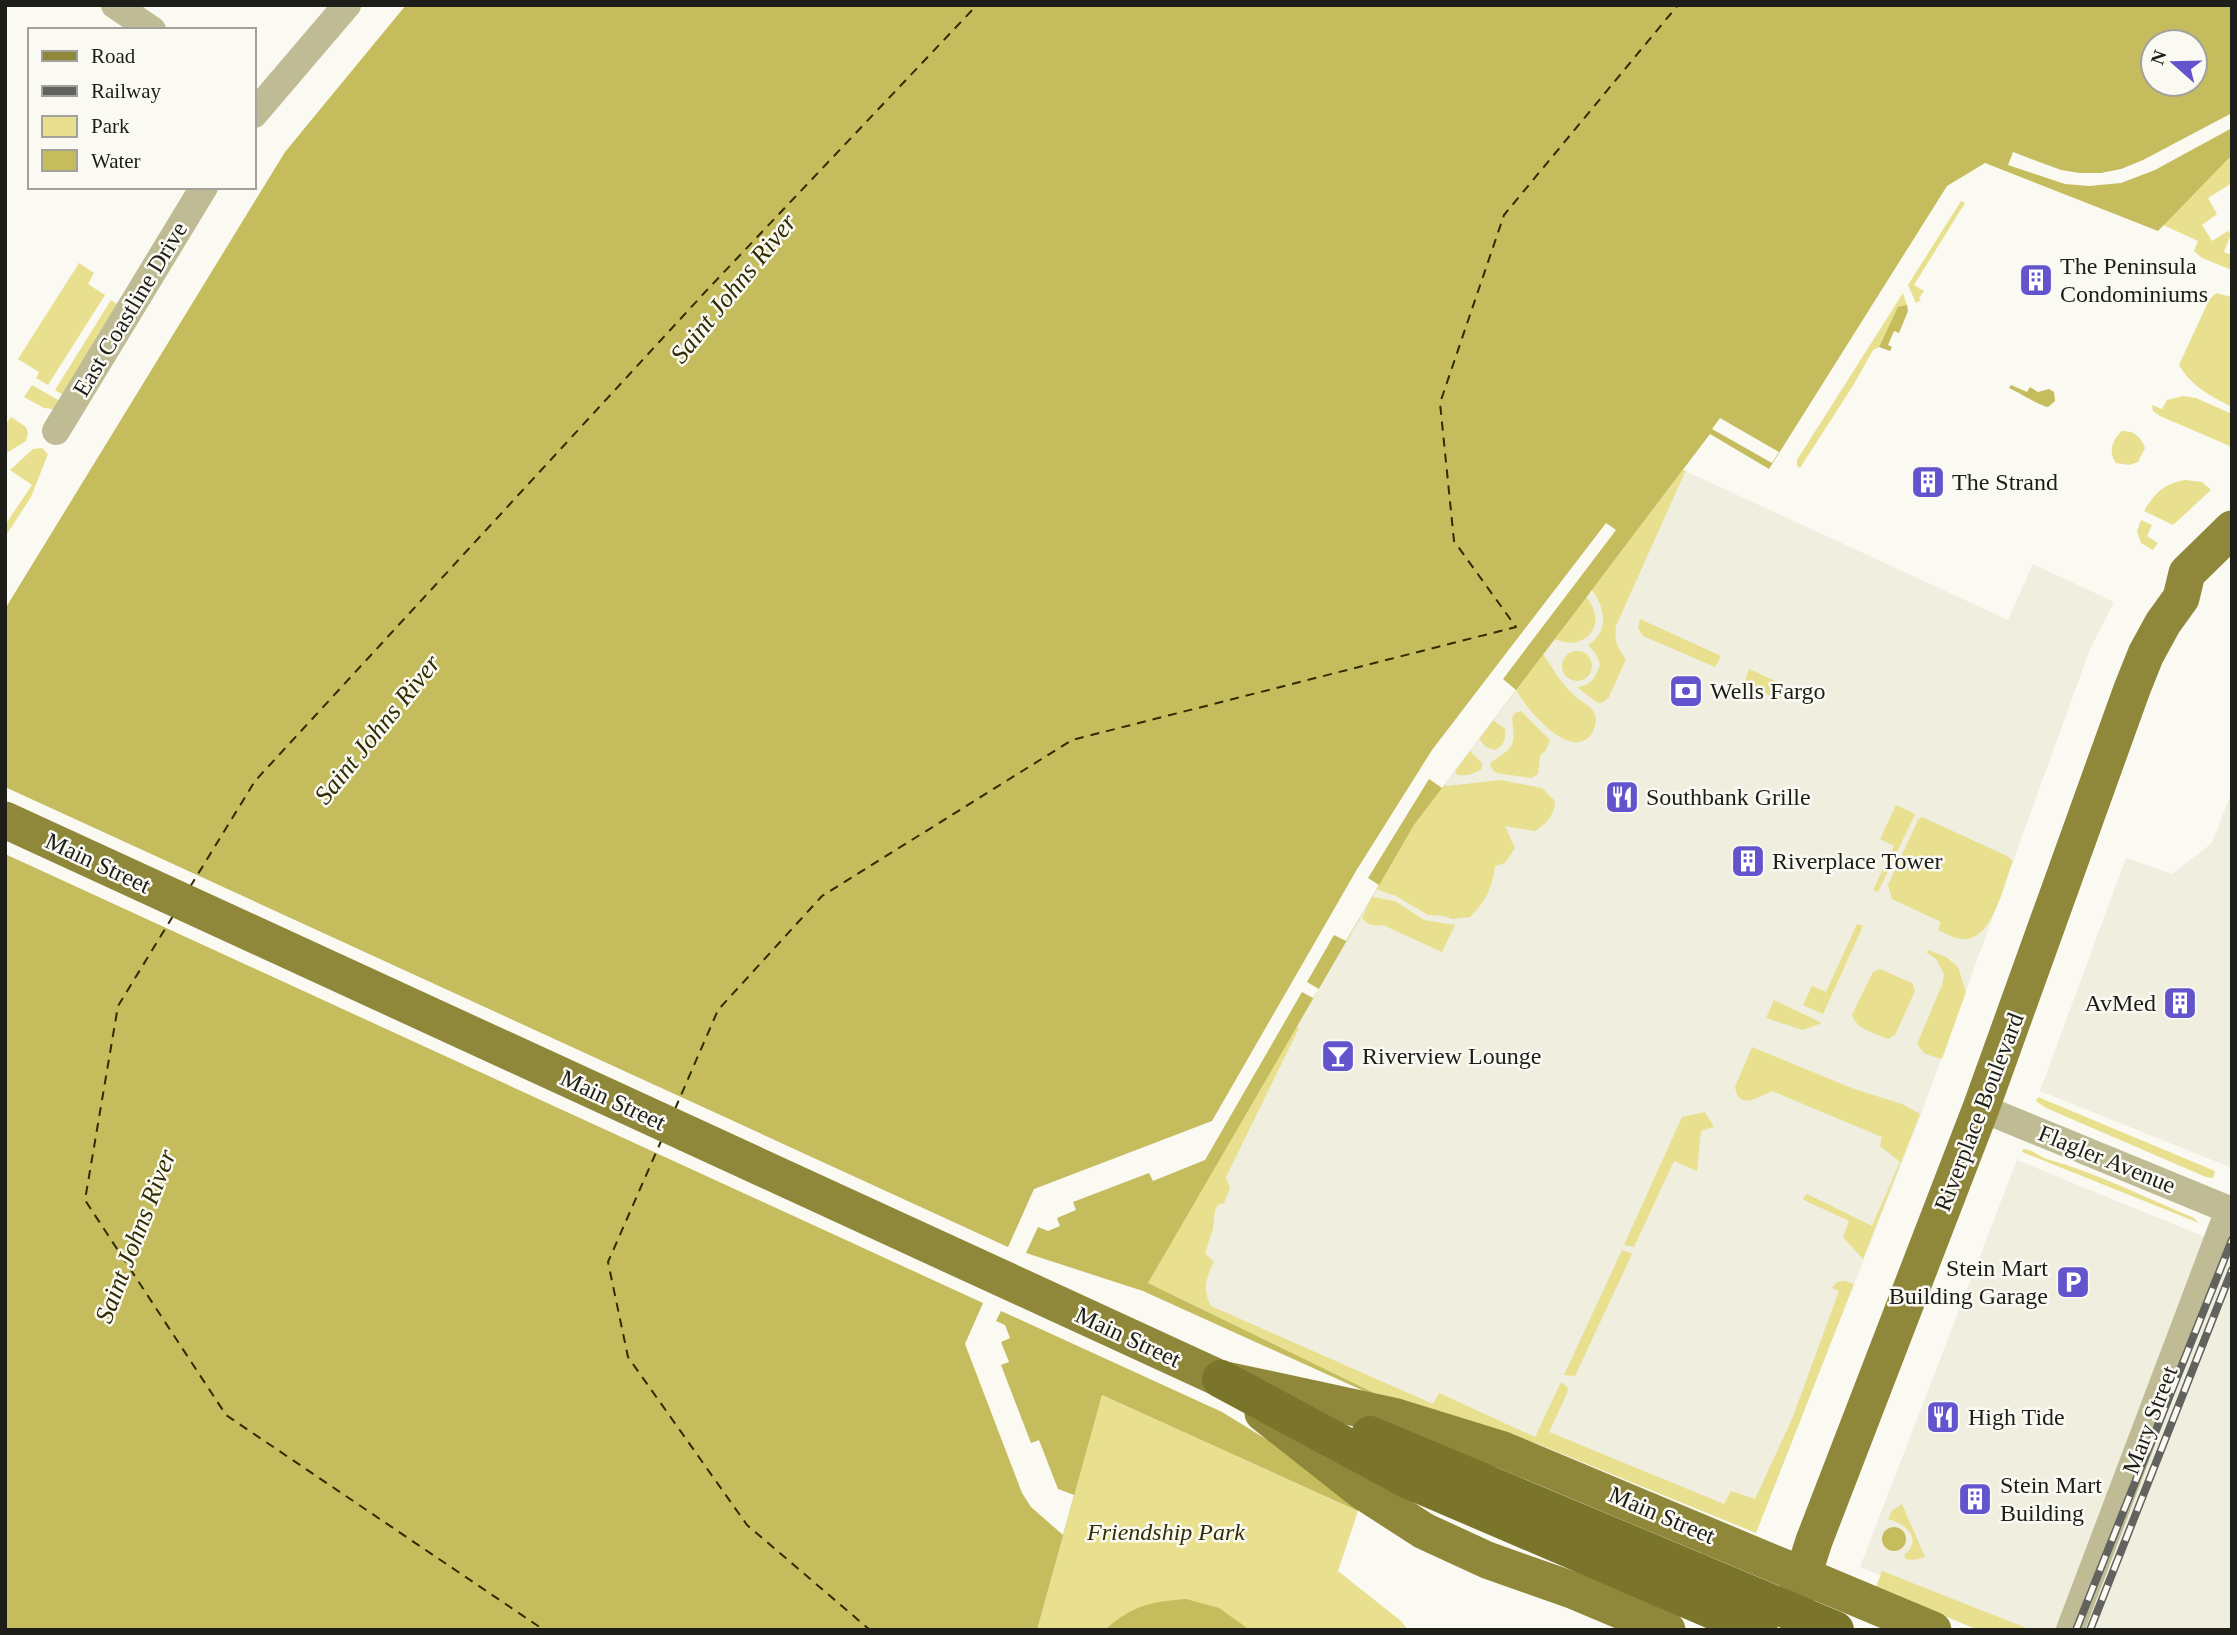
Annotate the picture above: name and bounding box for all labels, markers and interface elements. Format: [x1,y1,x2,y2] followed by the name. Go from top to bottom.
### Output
[28,28,256,189] legend
[2139,28,2209,98] north arrow
[91,44,136,68] text: Road
[2146,47,2171,67] text: N
[91,79,161,103] text: Railway
[91,114,130,138] text: Park
[91,149,141,173] text: Water
[664,207,803,369] water label: Saint Johns River
[68,217,192,401] street label: East Coastline Drive
[2060,253,2208,307] place label: The Peninsula Condominiums
[2017,261,2055,299] building icon: The Peninsula Condominiums
[1909,463,1947,501] building icon: The Strand
[1952,469,2058,495] place label: The Strand
[308,648,447,810] water label: Saint Johns River
[1667,672,1705,710] bank icon: Wells Fargo
[1710,678,1826,704] place label: Wells Fargo
[1603,778,1641,816] restaurant icon: Southbank Grille
[1646,784,1811,810] place label: Southbank Grille
[41,827,155,899] street label: Main Street
[1729,842,1767,880] building icon: Riverplace Tower
[1772,848,1942,874] place label: Riverplace Tower
[2161,984,2199,1022] building icon: AvMed
[2084,990,2156,1016] place label: AvMed
[1929,1009,2029,1215] street label: Riverplace Boulevard
[1319,1037,1357,1075] bar icon: Riverview Lounge
[1362,1043,1541,1069] place label: Riverview Lounge
[556,1064,670,1136] street label: Main Street
[2035,1120,2179,1198] street label: Flagler Avenue
[89,1145,182,1327] water label: Saint Johns River
[1889,1255,2048,1309] place label: Stein Mart Building Garage
[2054,1263,2092,1301] parking icon: Stein Mart Building Garage
[1071,1301,1185,1373] street label: Main Street
[2117,1362,2183,1478] street label: Mary Street
[1924,1398,1962,1436] restaurant icon: High Tide
[1968,1404,2065,1430] place label: High Tide
[2000,1472,2102,1526] place label: Stein Mart Building
[1956,1480,1994,1518] building icon: Stein Mart Building
[1605,1481,1719,1549] street label: Main Street
[1086,1519,1245,1545] park label: Friendship Park

